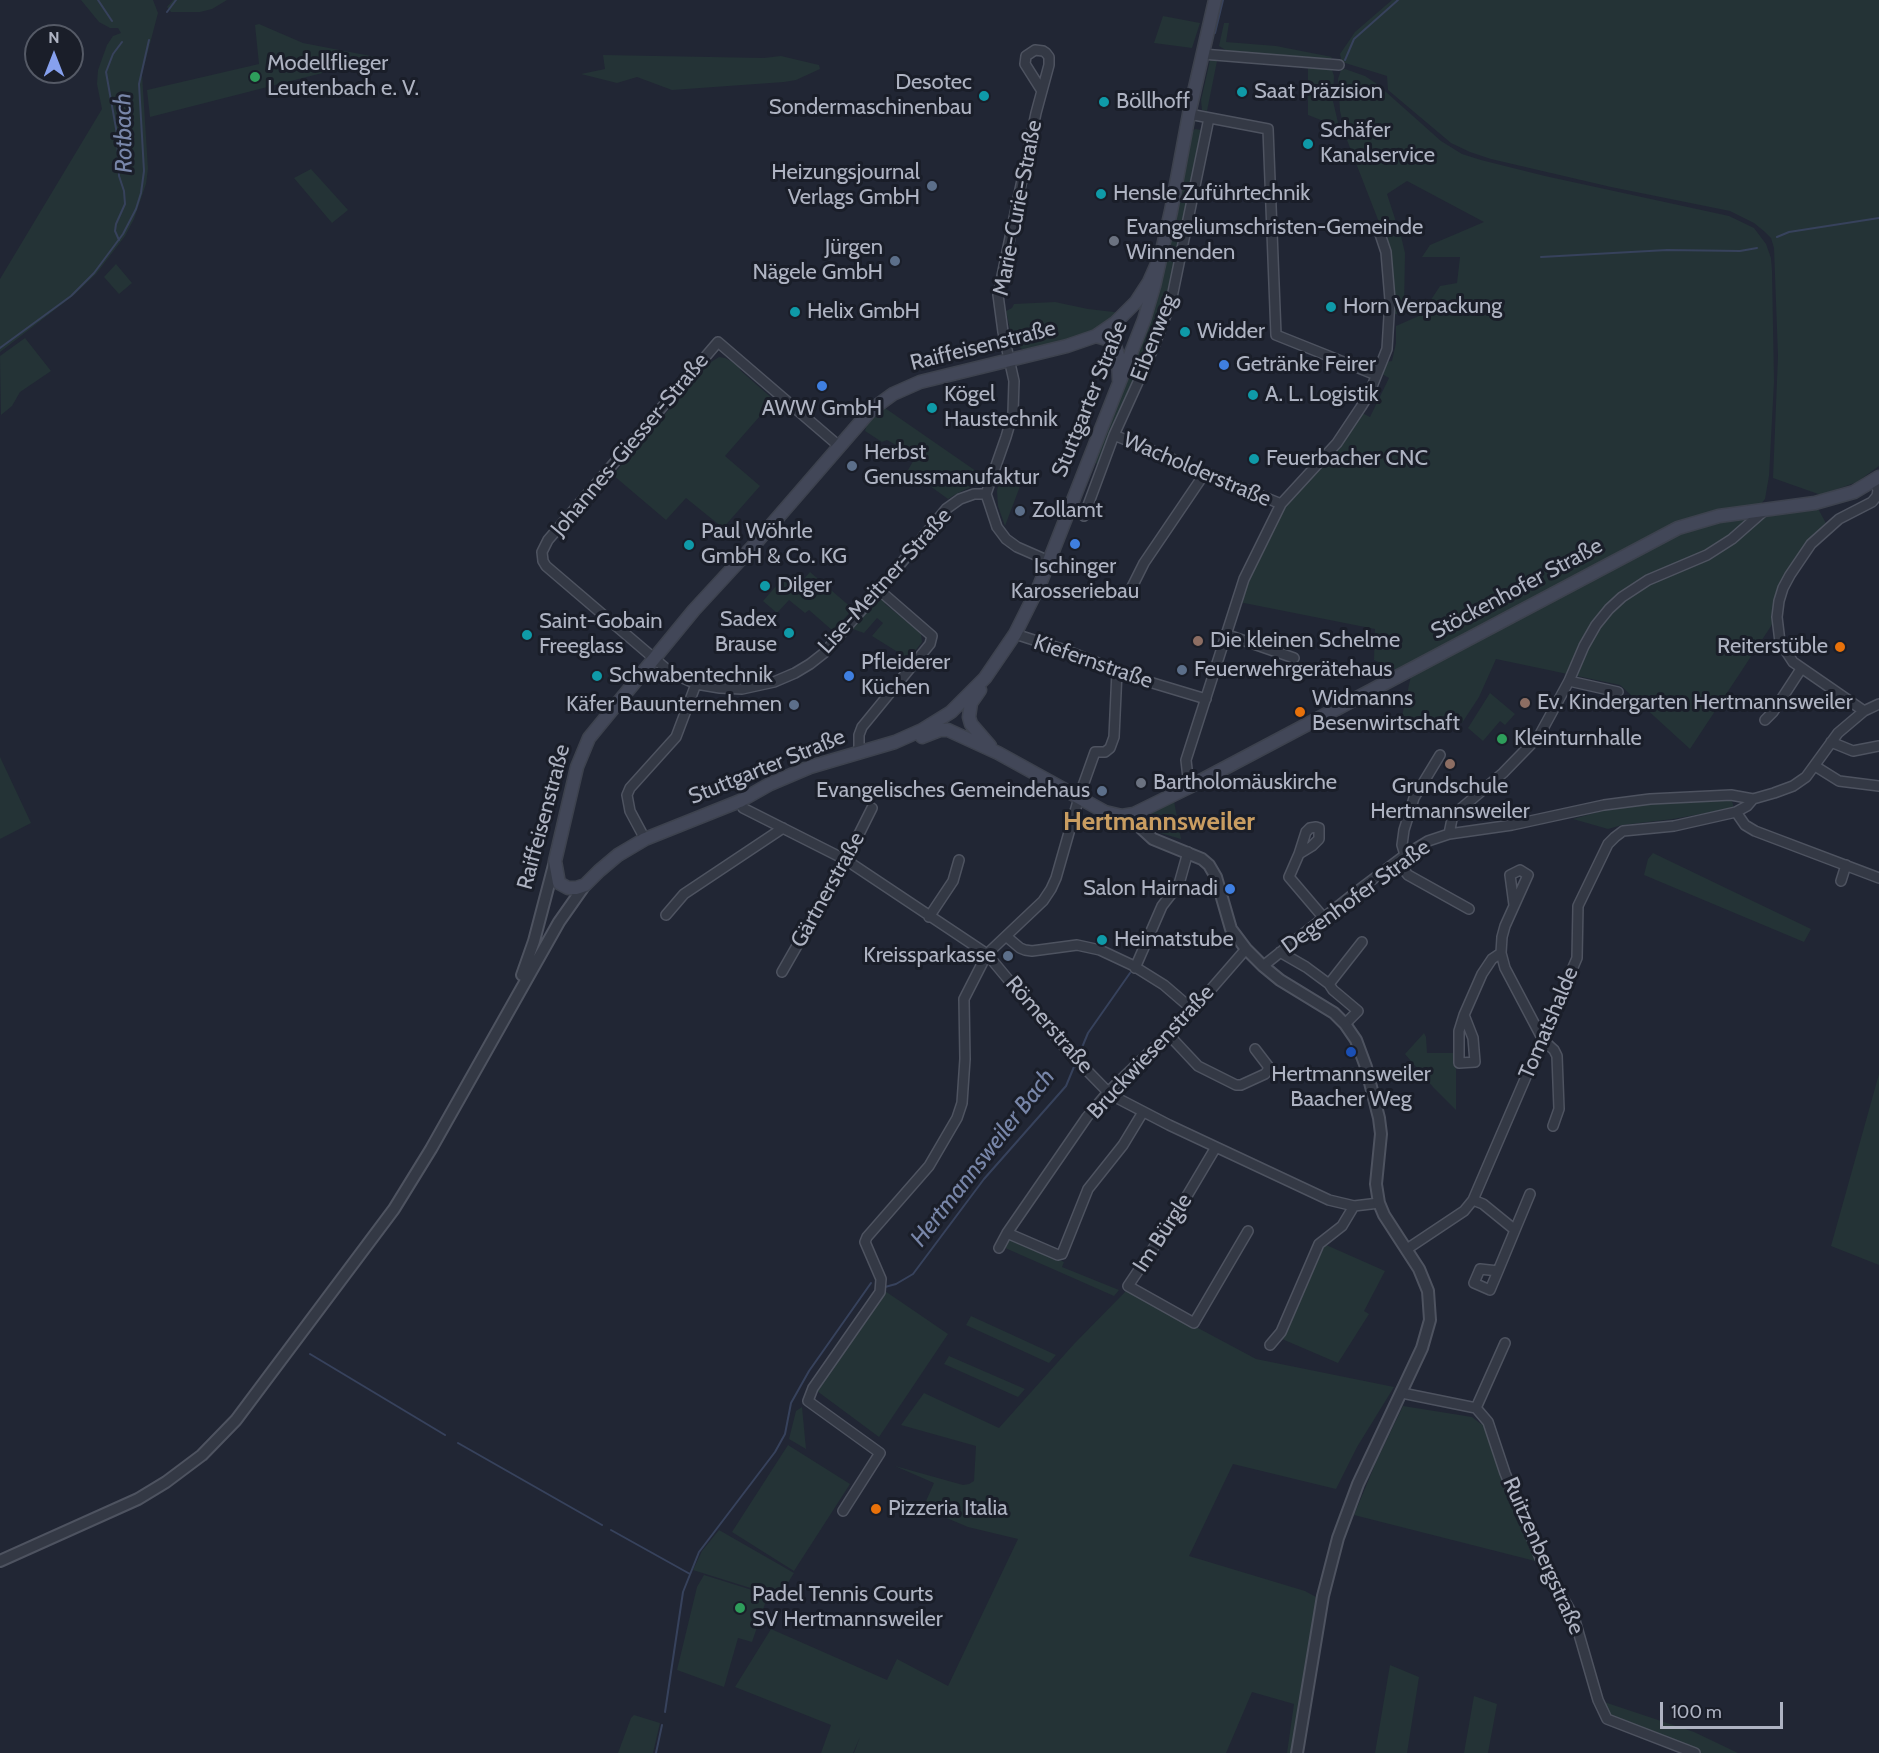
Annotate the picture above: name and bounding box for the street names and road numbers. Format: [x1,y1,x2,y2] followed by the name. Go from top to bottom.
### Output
[988,118,1048,298] street label: Marie-Curie-Straße
[1125,291,1183,385] street label: Eibenweg
[907,315,1059,377] street label: Raiffeisenstraße
[1047,317,1133,481] street label: Stuttgarter Straße
[546,348,714,542] street label: Johannes-Giesser-Straße
[1119,427,1275,513] street label: Wacholderstraße
[813,503,957,659] street label: Lise-Meitner-Straße
[1427,533,1607,645] street label: Stöckenhofer Straße
[1030,629,1156,695] street label: Kiefernstraße
[685,724,849,810] street label: Stuttgarter Straße
[512,742,576,892] street label: Raiffeisenstraße
[785,828,871,952] street label: Gärtnerstraße
[1277,834,1435,960] street label: Degenhofer Straße
[1514,963,1584,1083] street label: Tomatshalde
[1000,971,1098,1079] street label: Römerstraße
[1082,980,1220,1124] street label: Bruckwiesenstraße
[1128,1189,1198,1277] street label: Im Bürgle
[1497,1473,1589,1639] street label: Ruitzenbergstraße

